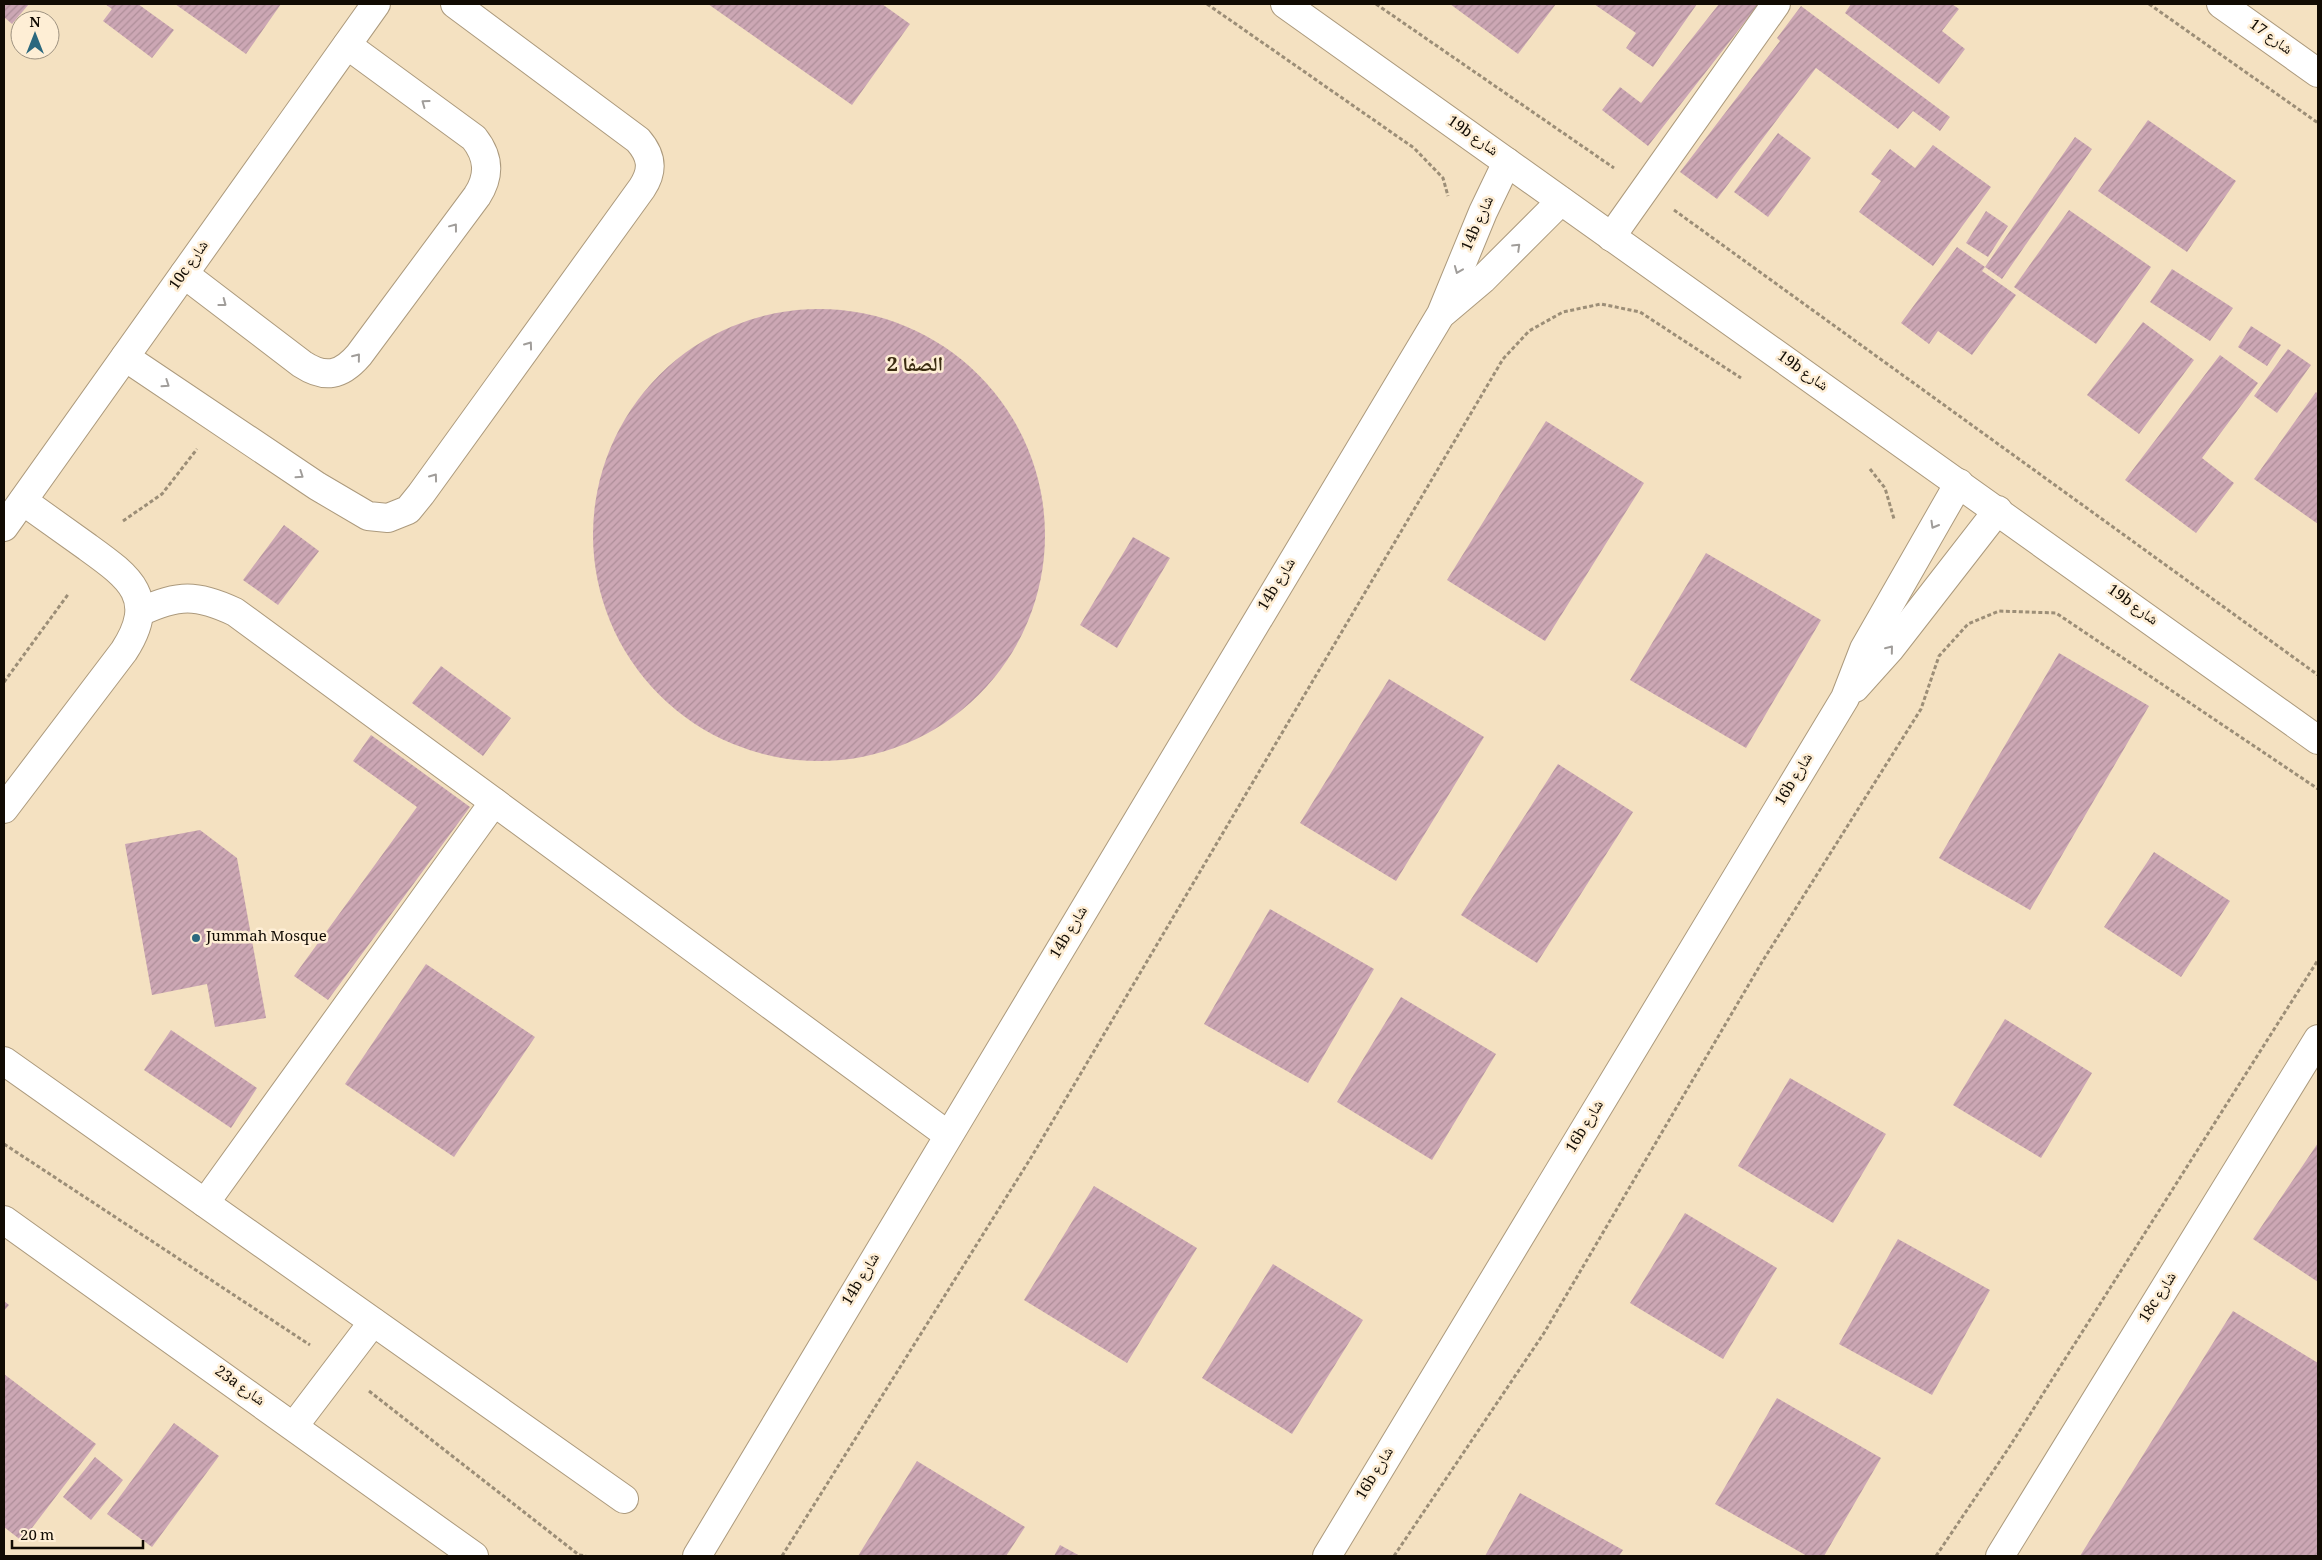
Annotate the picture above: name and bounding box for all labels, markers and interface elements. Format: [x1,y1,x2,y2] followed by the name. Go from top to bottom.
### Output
[10,10,60,60] north arrow
[29,12,41,36] text: N
[2243,13,2297,63] street label: شارع 17
[422,100,431,108] one-way arrow
[1441,110,1503,164] street label: 19b شارع
[1455,192,1503,256] street label: 14b شارع
[448,223,457,233] one-way arrow
[163,236,217,296] street label: 10c شارع
[1511,244,1520,253] one-way arrow
[1454,266,1464,274] one-way arrow
[217,297,227,306] one-way arrow
[523,341,532,351] one-way arrow
[1771,345,1833,399] street label: 19b شارع
[887,350,943,384] district label: الصفا 2
[351,354,359,363] one-way arrow
[160,378,169,387] one-way arrow
[295,469,304,478] one-way arrow
[428,474,436,483] one-way arrow
[1931,520,1941,529] one-way arrow
[1252,553,1304,616] street label: 14b شارع
[2101,578,2163,634] street label: 19b شارع
[1884,646,1892,655] one-way arrow
[1769,748,1821,811] street label: 16b شارع
[1044,901,1096,964] street label: 14b شارع
[205,925,327,951] place label: Jummah Mosque
[190,932,202,944] marker: Jummah Mosque
[1560,1095,1612,1158] street label: 16b شارع
[836,1248,888,1311] street label: 14b شارع
[2133,1267,2185,1329] street label: 18c شارع
[208,1360,270,1414] street label: 23a شارع
[1350,1442,1402,1505] street label: 16b شارع
[12,1518,144,1550] scale bar
[20,1524,54,1550] text: 20 m

